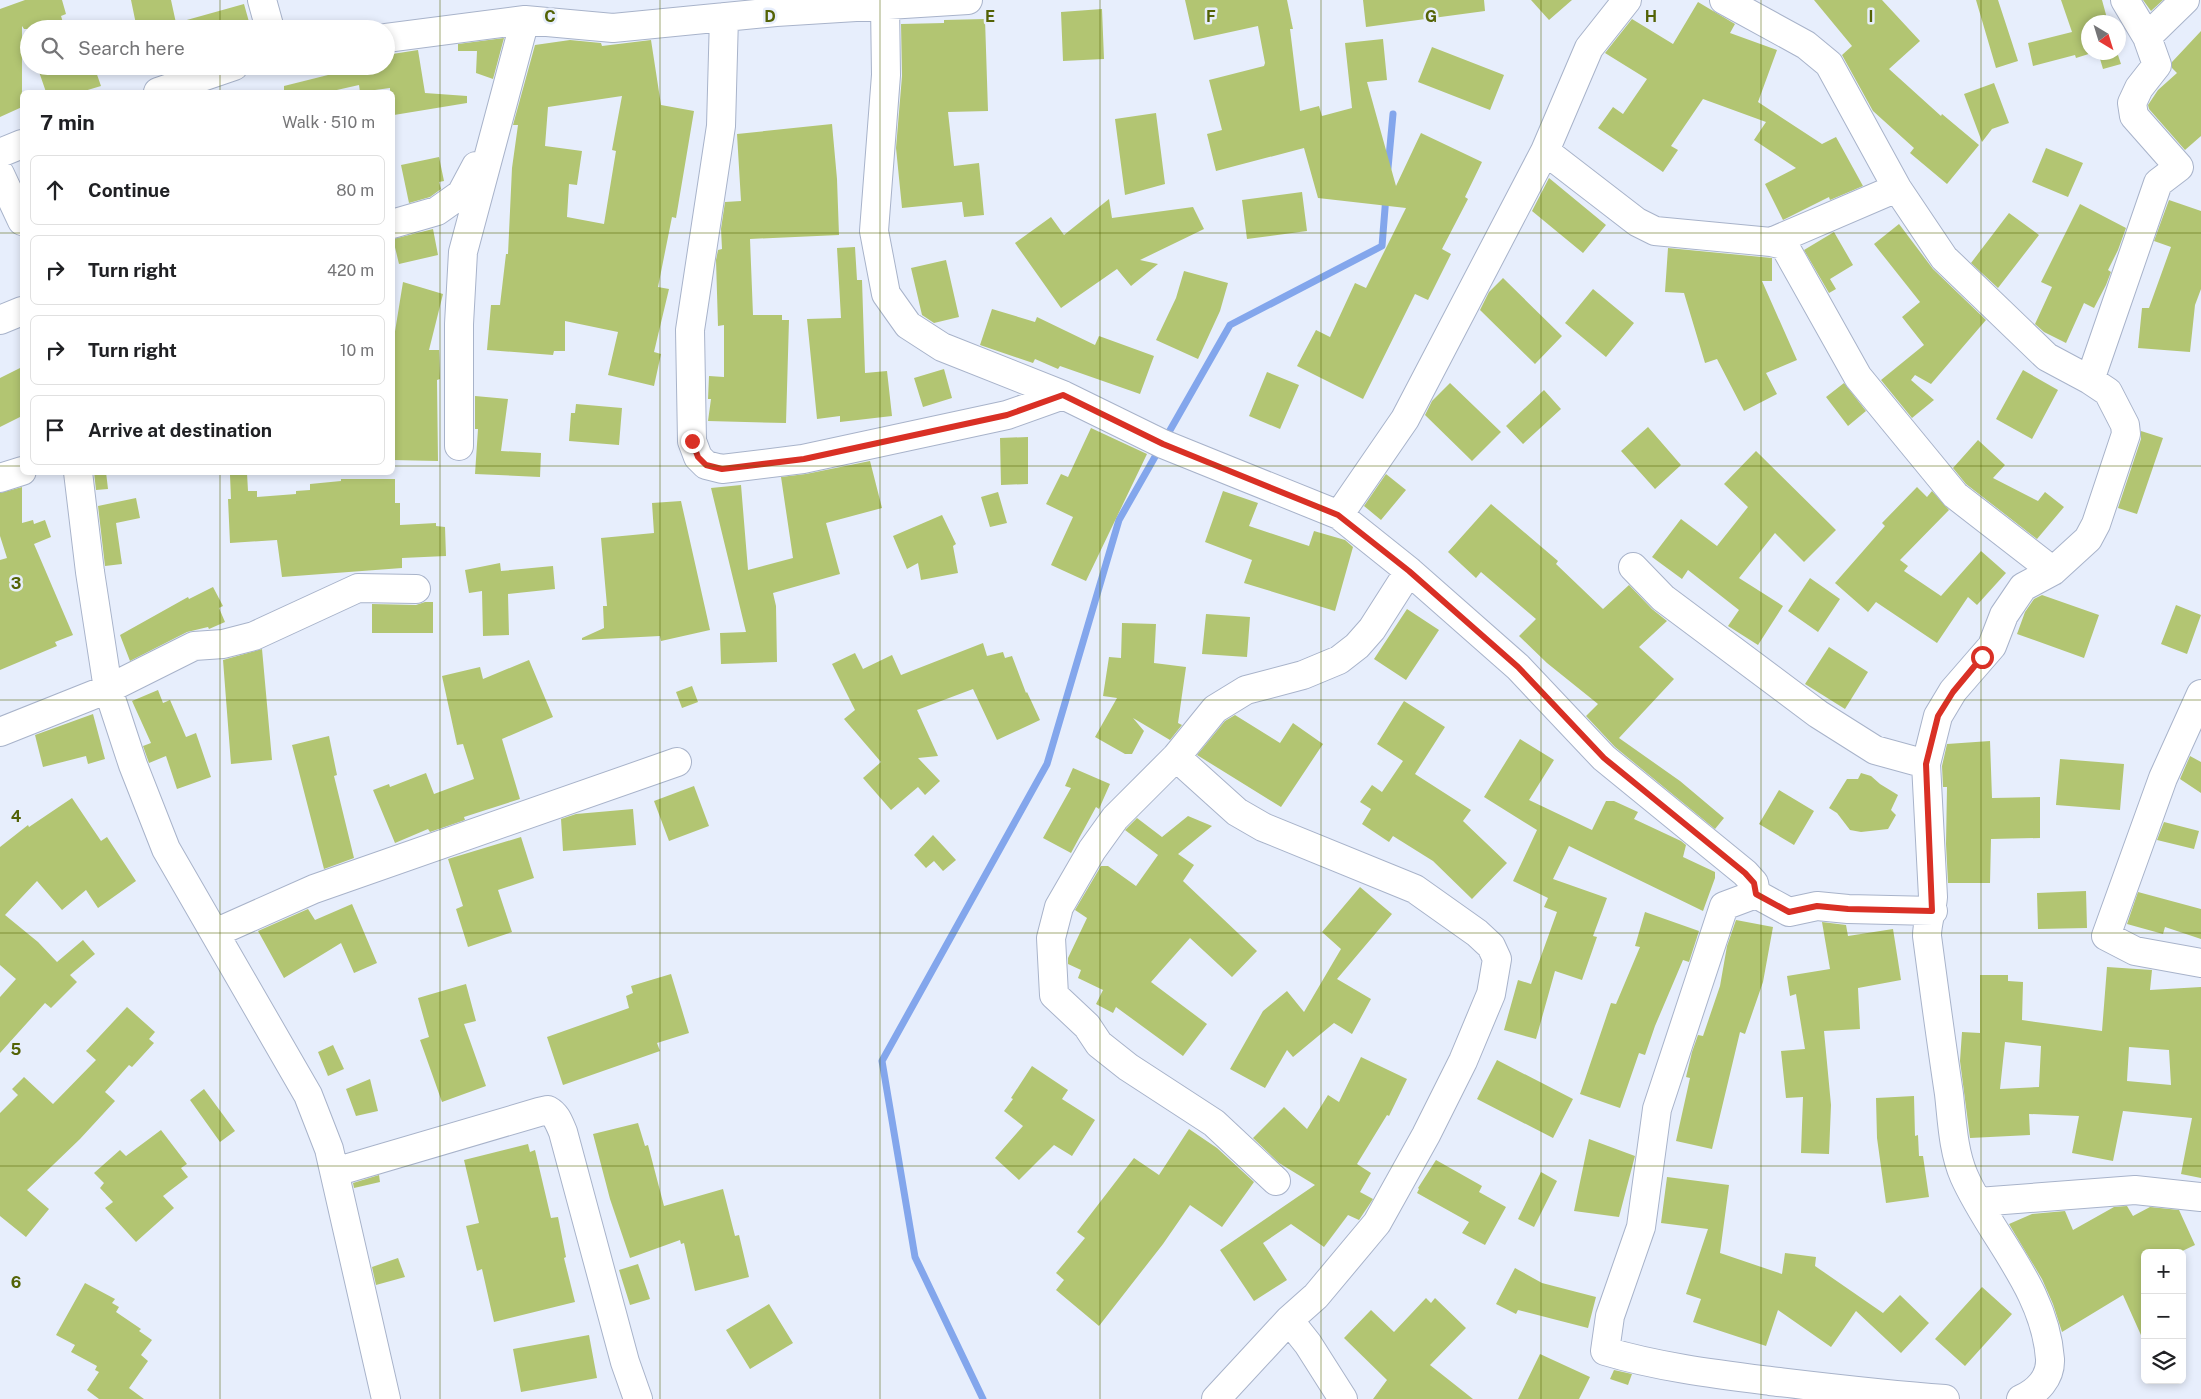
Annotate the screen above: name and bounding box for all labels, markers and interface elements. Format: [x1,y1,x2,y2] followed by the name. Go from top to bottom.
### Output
[544,7,556,26] text: C
[764,7,776,26] text: D
[985,7,995,26] text: E
[1206,7,1216,26] text: F
[1425,7,1437,26] text: G
[1645,7,1657,26] text: H
[1869,7,1873,26] text: I
[2081,15,2126,60] north arrow
[20,20,395,75] search box
[38,34,66,62] icon: search
[78,37,185,59] text: Search here
[40,110,95,135] text: 7 min
[282,113,375,132] text: Walk · 510 m
[41,176,69,204] icon: ahead
[88,179,170,201] text: Continue
[336,181,374,200] text: 80 m
[41,256,69,284] icon: right
[88,259,177,281] text: Turn right
[327,261,374,280] text: 420 m
[41,336,69,364] icon: right
[88,339,177,361] text: Turn right
[340,341,374,360] text: 10 m
[41,416,69,444] icon: arrive
[88,419,272,441] text: Arrive at destination
[681,430,704,453] route end
[11,574,21,593] text: 3
[1971,646,1994,669] route start
[11,807,22,826] text: 4
[11,1040,22,1059] text: 5
[2141,1249,2186,1384] map controls
[2141,1249,2186,1294] button: +
[11,1273,21,1292] text: 6
[2141,1294,2186,1339] button: −
[2141,1339,2186,1384] button: layers

